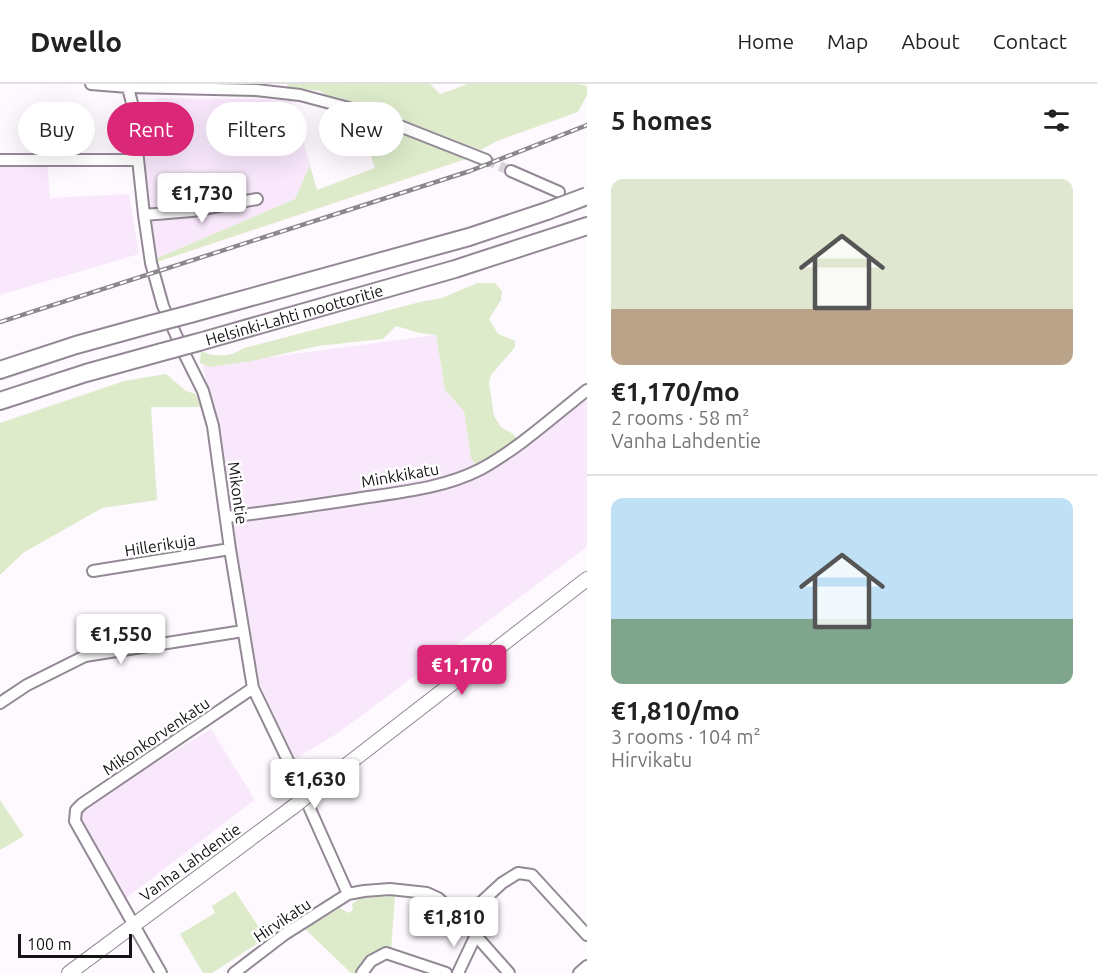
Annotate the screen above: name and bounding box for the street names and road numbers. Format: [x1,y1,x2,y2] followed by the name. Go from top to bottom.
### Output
[203,281,385,349] street label: Helsinki-Lahti moottoritie
[360,459,440,491] street label: Minkkikatu
[225,461,251,525] street label: Mikontie
[123,531,197,559] street label: Hillerikuja
[99,694,213,778] street label: Mikonkorvenkatu
[136,819,244,905] street label: Vanha Lahdentie
[250,894,314,946] street label: Hirvikatu

